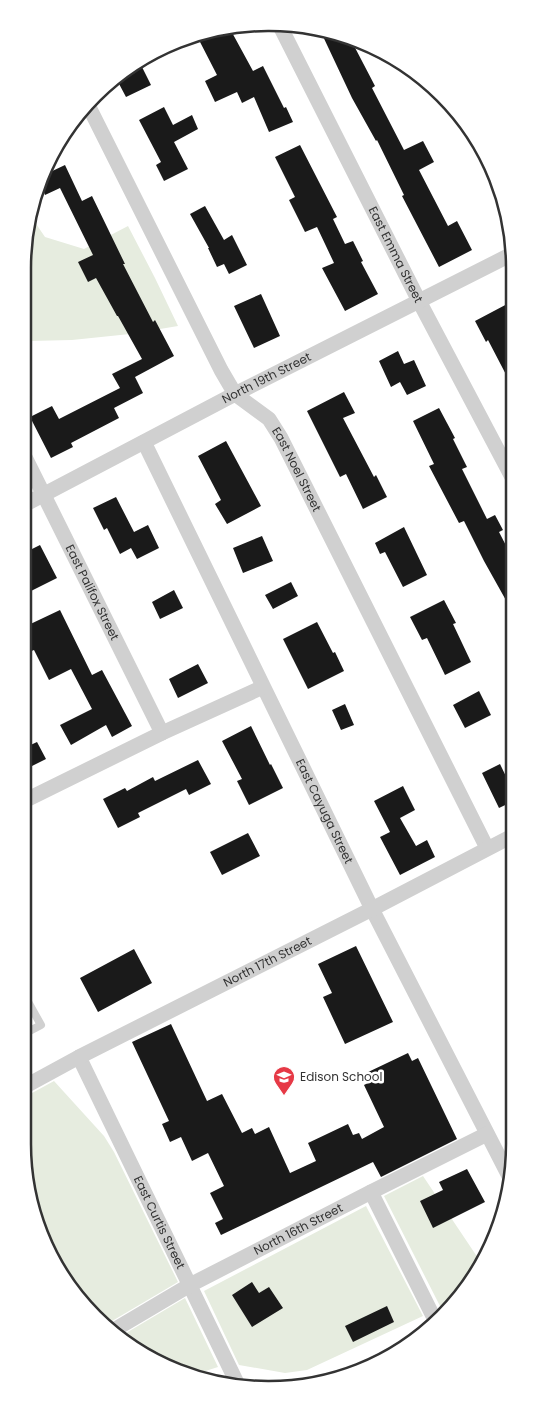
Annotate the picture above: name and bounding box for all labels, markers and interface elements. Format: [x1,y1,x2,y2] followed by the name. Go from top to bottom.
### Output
[365,204,427,305] street label: East Emma Street
[219,348,314,407] street label: North 19th Street
[268,423,326,514] street label: East Noel Street
[62,542,124,643] street label: East Palifox Street
[292,756,358,866] street label: East Cayuga Street
[220,932,314,991] street label: North 17th Street
[272,1065,296,1096] school or university icon: Edison School
[300,1068,382,1085] place label: Edison School
[130,1173,190,1272] street label: East Curtis Street
[251,1199,345,1259] street label: North 16th Street

